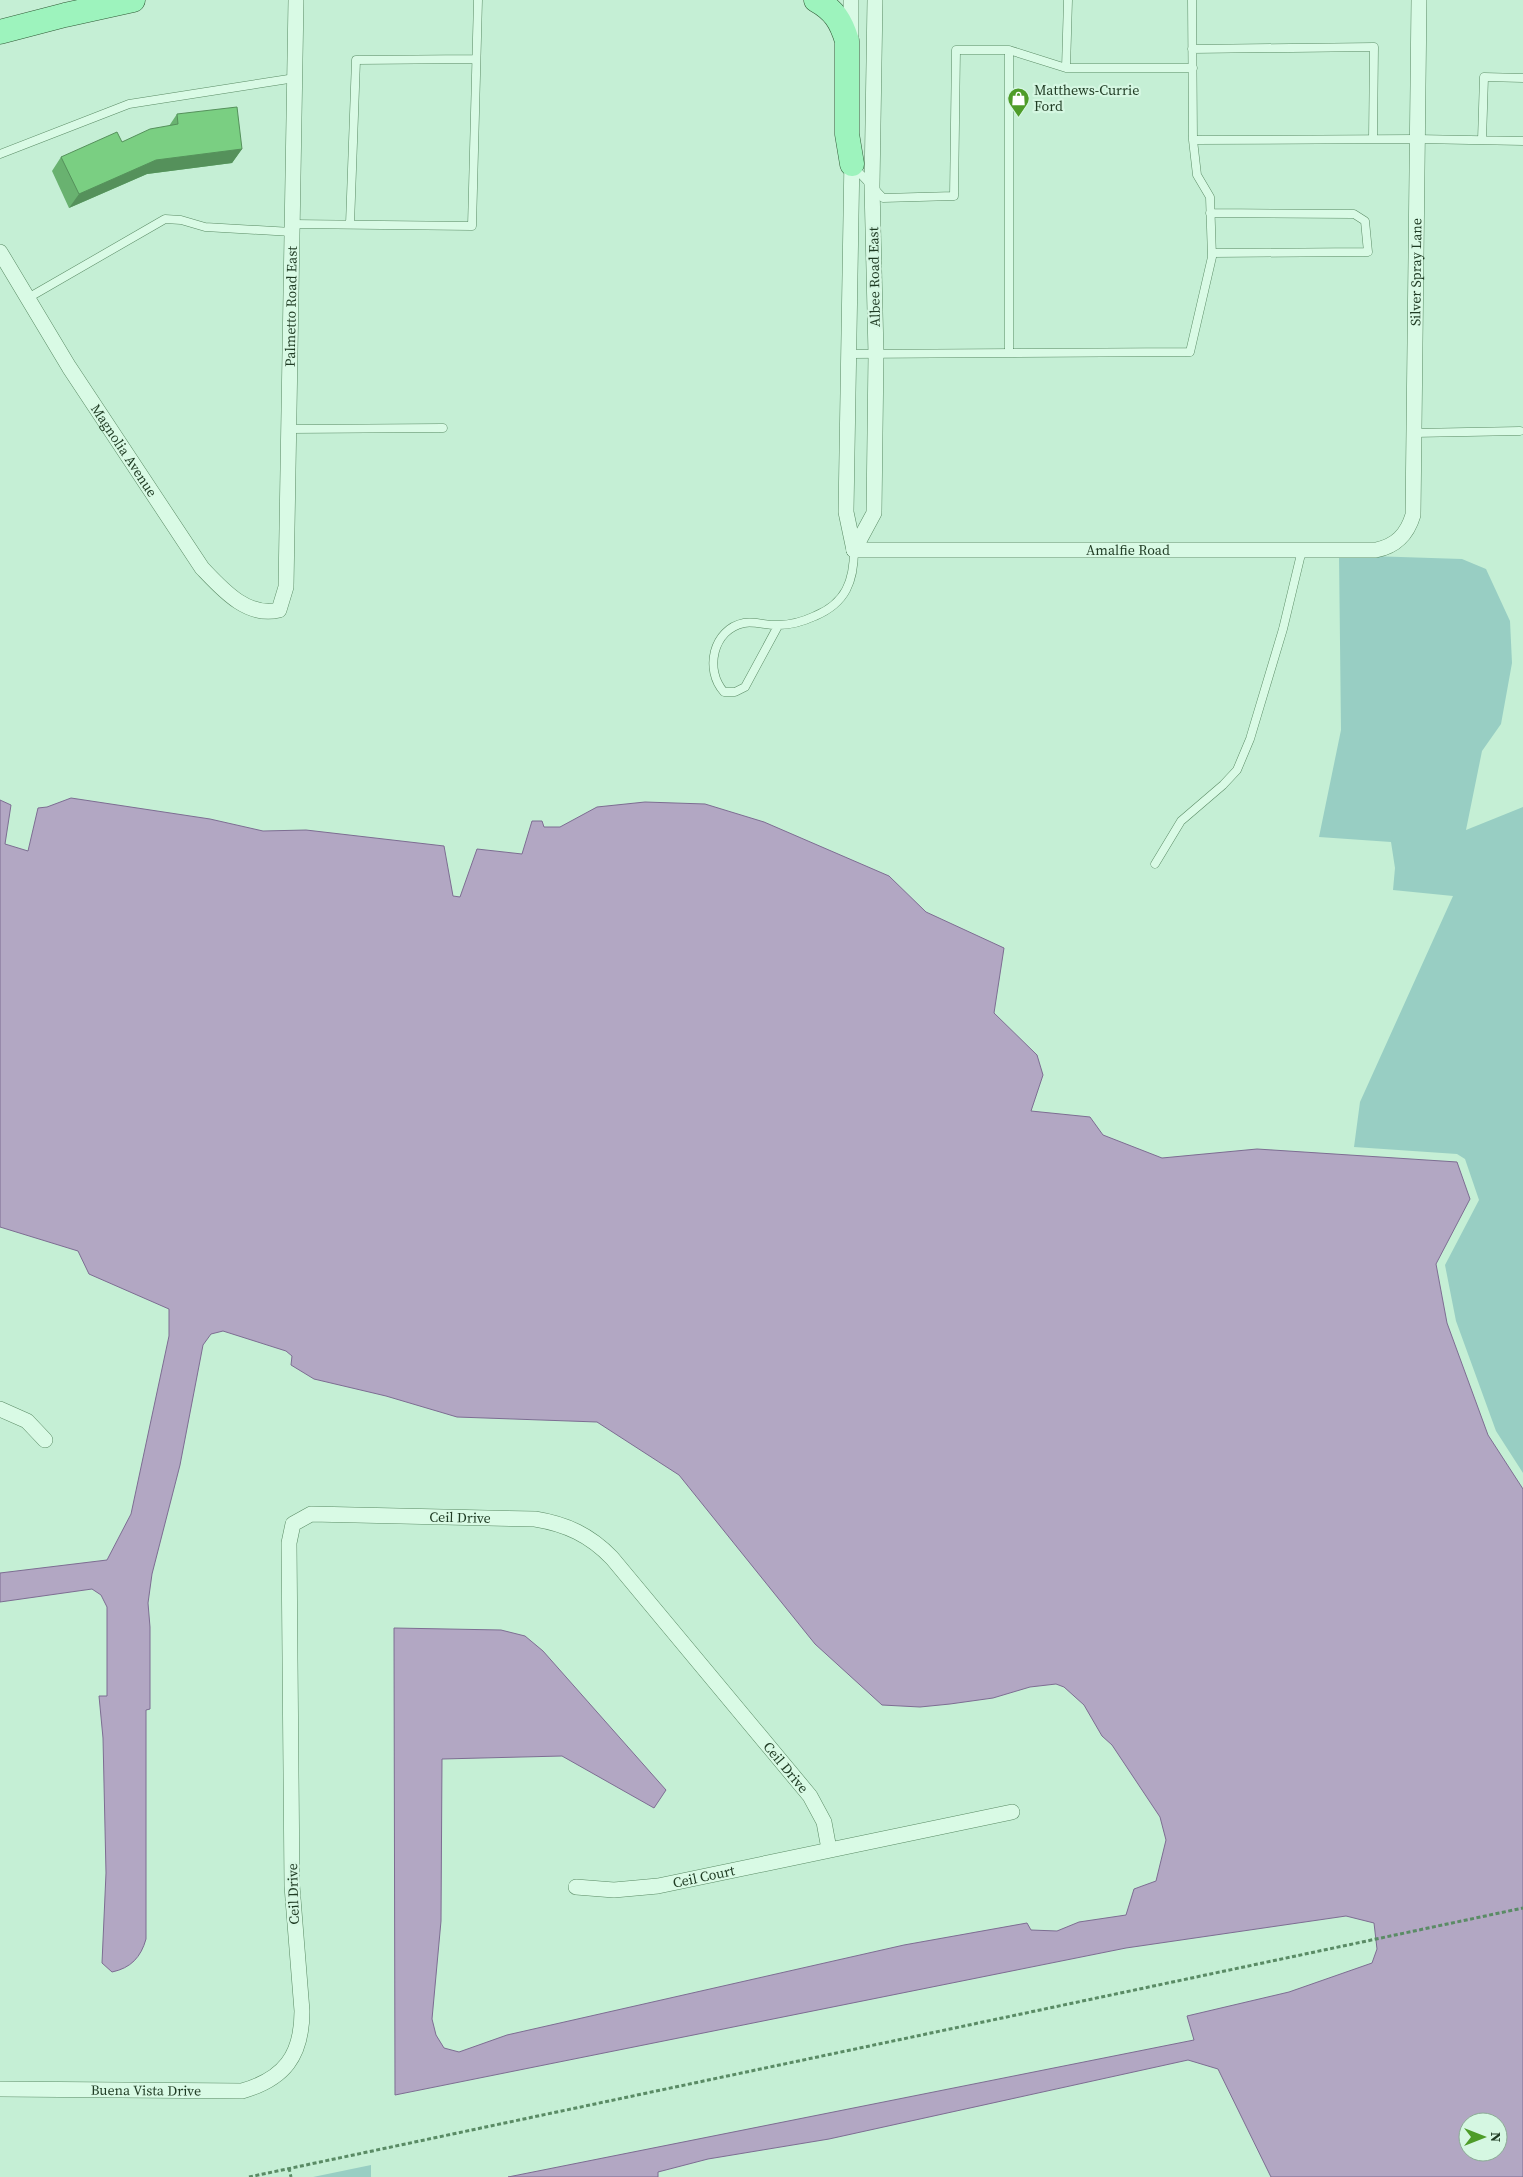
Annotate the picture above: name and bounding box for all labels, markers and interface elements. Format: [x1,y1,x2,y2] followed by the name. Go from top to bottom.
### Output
[1034,80,1139,116] place label: Matthews-Currie Ford
[1006,86,1030,117] shop icon: Matthews-Currie Ford
[1405,218,1426,326] street label: Silver Spray Lane
[863,226,885,327] street label: Albee Road East
[280,245,302,367] street label: Palmetto Road East
[86,400,162,501] street label: Magnolia Avenue
[1086,540,1170,560] street label: Amalfie Road
[429,1507,491,1528] street label: Ceil Drive
[759,1737,813,1797] street label: Ceil Drive
[671,1860,737,1893] street label: Ceil Court
[282,1863,304,1925] street label: Ceil Drive
[91,2080,201,2101] street label: Buena Vista Drive
[1458,2112,1508,2162] north arrow
[1486,2132,1506,2142] text: N

